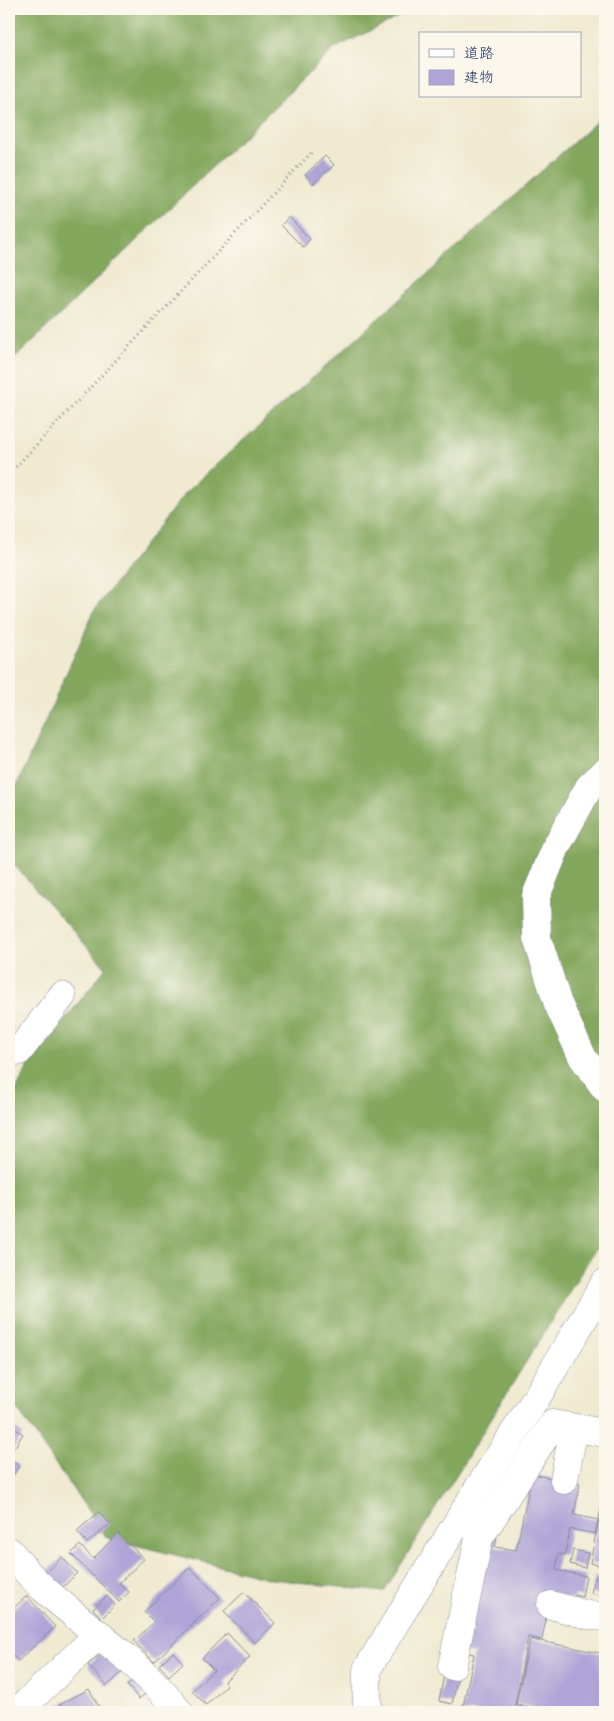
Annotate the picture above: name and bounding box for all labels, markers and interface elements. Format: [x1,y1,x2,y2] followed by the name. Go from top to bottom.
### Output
[419,32,582,98] legend
[464,43,494,63] text: 道路
[464,67,494,87] text: 建物

